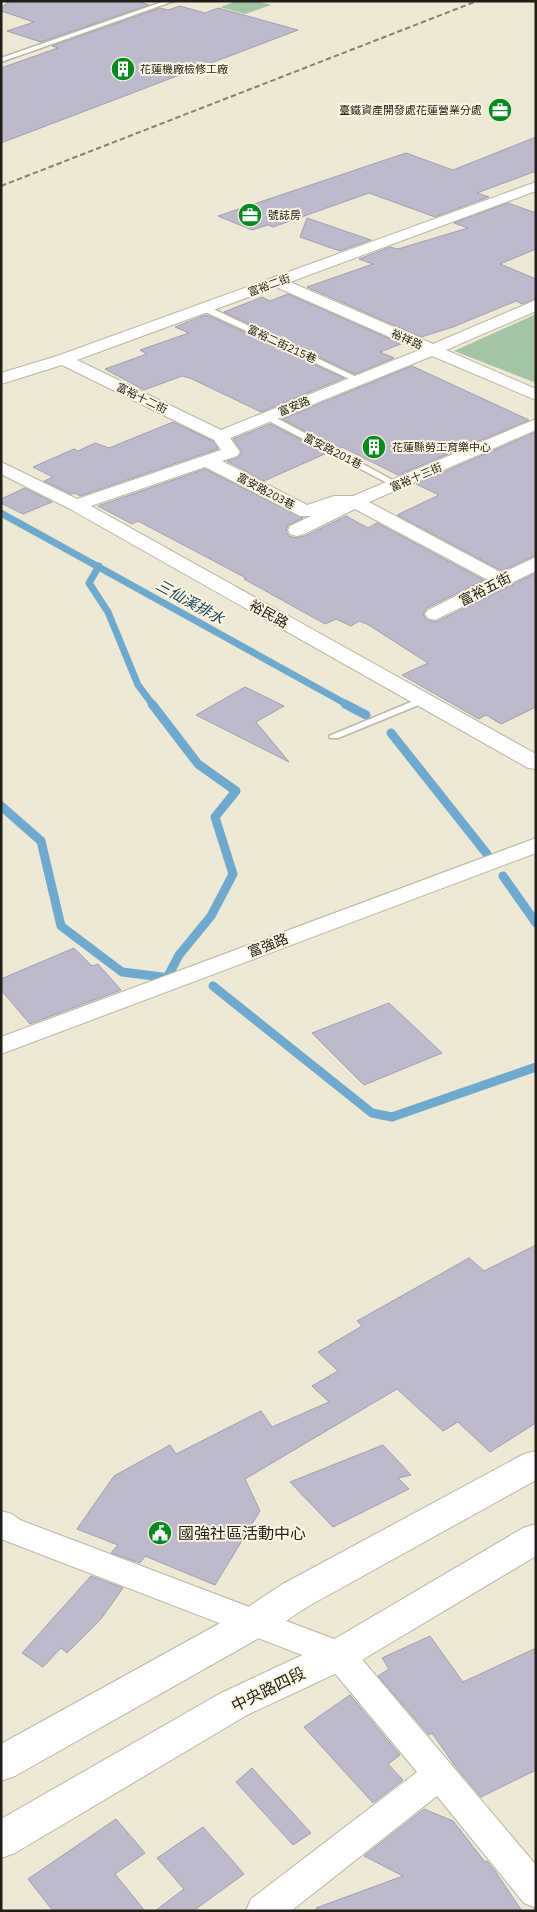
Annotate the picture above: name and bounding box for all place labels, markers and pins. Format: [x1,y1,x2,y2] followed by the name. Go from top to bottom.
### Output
[110,56,136,82] building icon: 花蓮機廠檢修工廠
[140,62,228,76] place label: 花蓮機廠檢修工廠
[487,97,513,123] office icon: 臺鐵資產開發處花蓮營業分處
[339,103,482,117] place label: 臺鐵資產開發處花蓮營業分處
[237,202,263,228] office icon: 號誌房
[268,208,301,222] place label: 號誌房
[361,434,387,460] building icon: 花蓮縣勞工育樂中心
[392,440,491,454] place label: 花蓮縣勞工育樂中心
[147,1520,173,1546] public building icon: 國強社區活動中心
[178,1523,306,1543] place label: 國強社區活動中心

